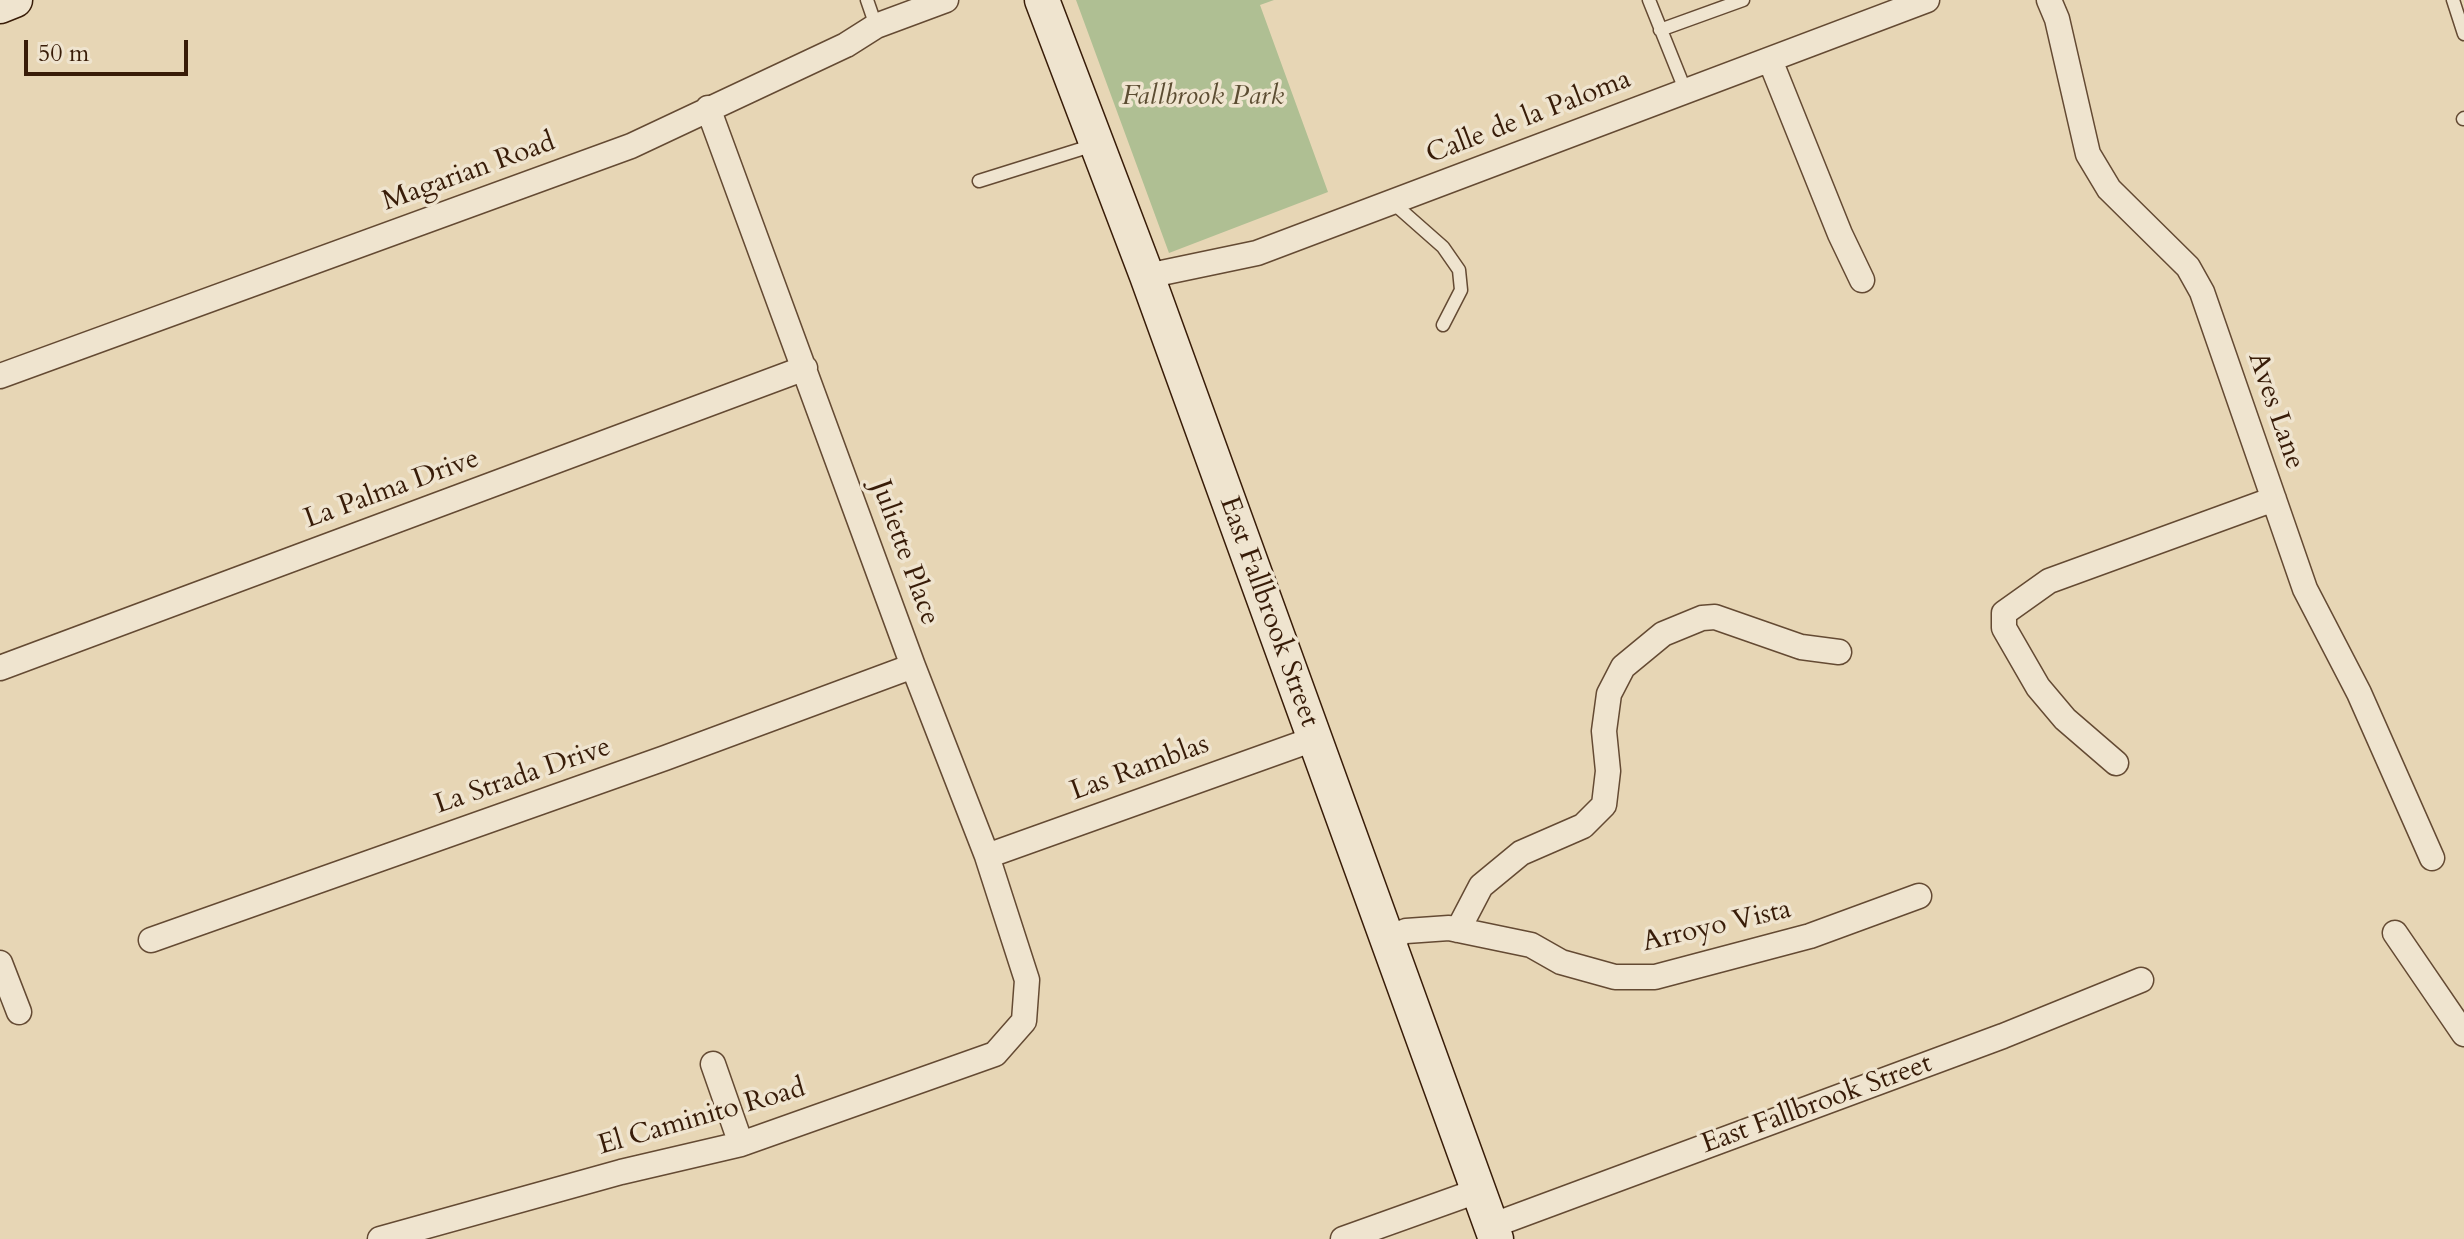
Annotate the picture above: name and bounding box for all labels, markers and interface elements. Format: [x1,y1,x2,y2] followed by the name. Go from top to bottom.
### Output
[28,24,192,74] scale bar
[38,37,89,70] text: 50 m
[1422,64,1636,172] street label: Calle de la Paloma
[1122,81,1284,115] park label: Fallbrook Park
[378,126,560,220] street label: Magarian Road
[2239,348,2311,474] street label: Aves Lane
[300,443,484,537] street label: La Palma Drive
[862,476,946,630] street label: Juliette Place
[1211,492,1325,732] street label: East Fallbrook Street
[1066,728,1214,810] street label: Las Ramblas
[431,731,615,823] street label: La Strada Drive
[1639,894,1795,960] street label: Arroyo Vista
[1697,1048,1937,1162] street label: East Fallbrook Street
[595,1072,809,1164] street label: El Caminito Road

